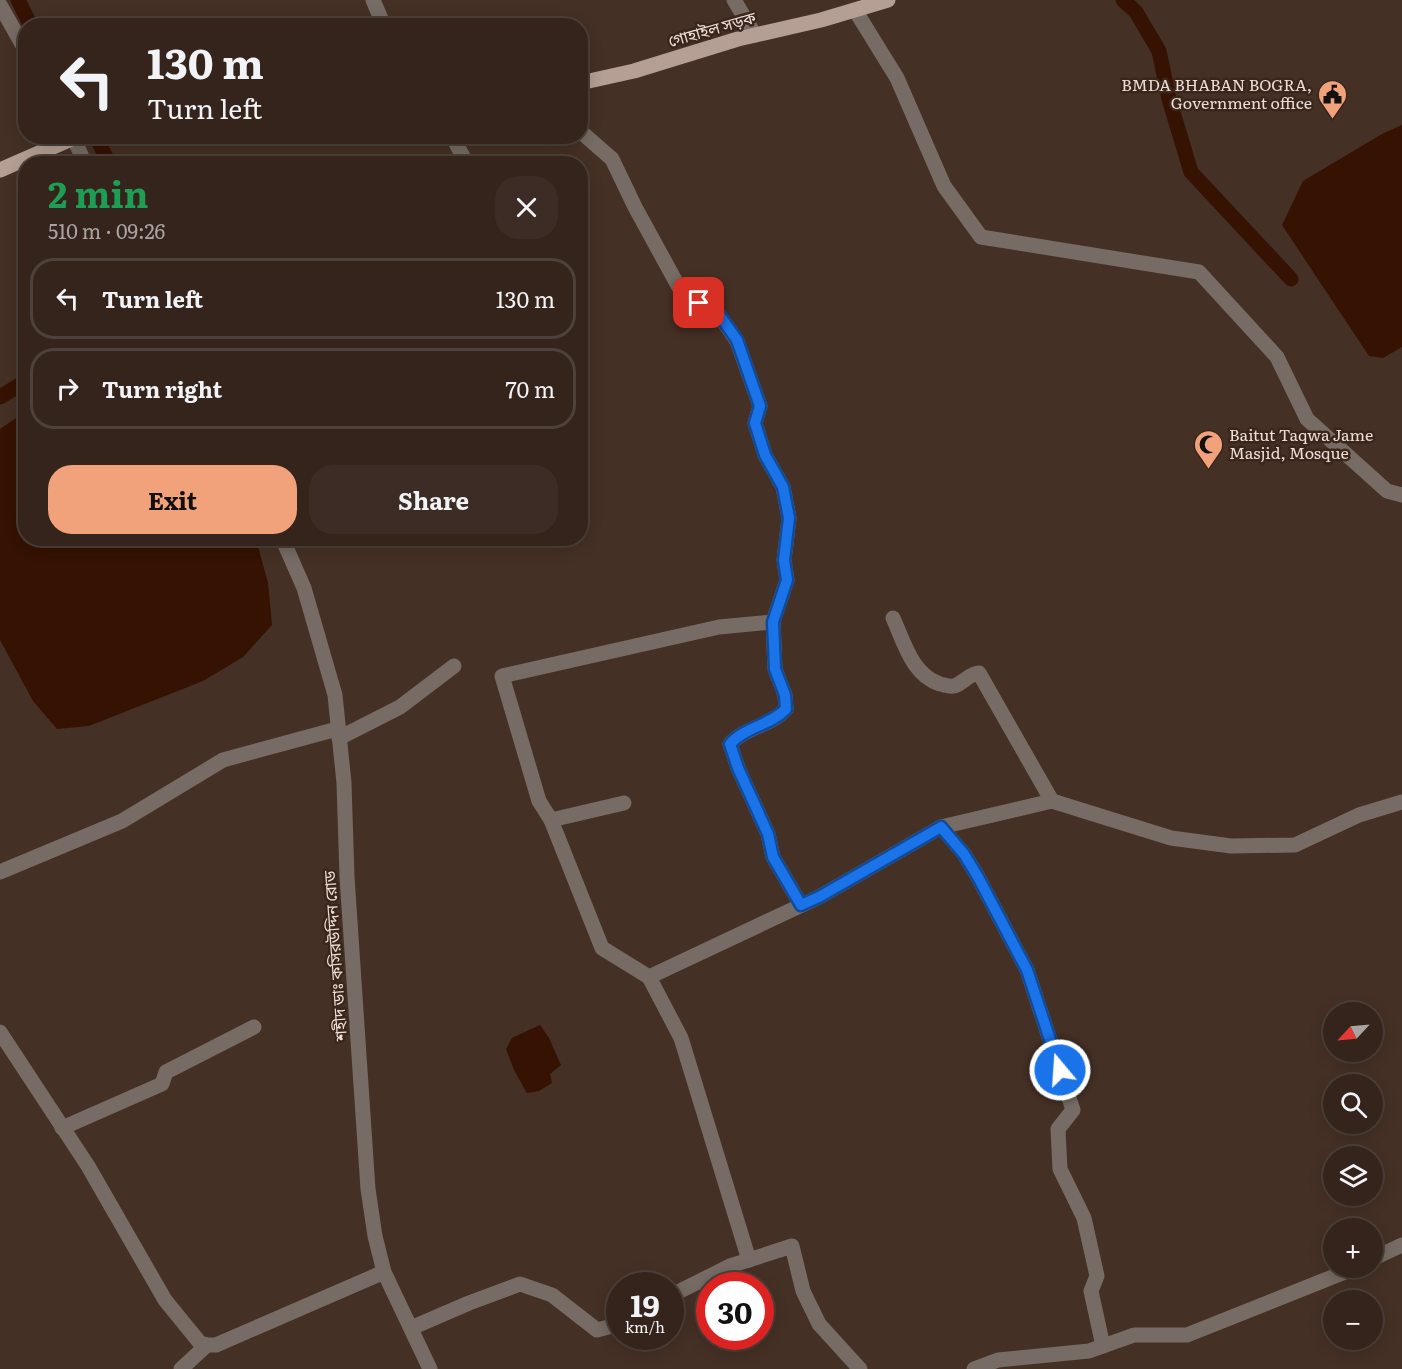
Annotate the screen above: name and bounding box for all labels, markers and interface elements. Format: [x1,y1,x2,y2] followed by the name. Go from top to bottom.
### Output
[665,4,759,52] street label: গোহাইল সড়ক
[147,30,264,92] text: 130 m
[48,42,126,120] icon: left
[1121,72,1312,114] place label: BMDA BHABAN BOGRA, Government office
[1317,78,1349,120] public building icon: BMDA BHABAN BOGRA, Government office
[147,87,262,127] text: Turn left
[48,166,149,219] text: 2 min
[495,176,558,239] button: close
[48,215,165,245] text: 510 m · 09:26
[673,277,724,328] pin
[51,282,84,315] icon: left
[102,282,203,315] text: Turn left
[496,282,555,315] text: 130 m
[682,286,715,319] icon: arrive
[51,372,84,405] icon: right
[102,372,222,405] text: Turn right
[505,372,555,405] text: 70 m
[1229,422,1373,464] place label: Baitut Taqwa Jame Masjid, Mosque
[1192,428,1224,470] mosque icon: Baitut Taqwa Jame Masjid, Mosque
[48,465,297,534] button: Exit
[309,465,558,534] button: Share
[316,870,352,1043] street label: শহীদ ডাঃ কসিরউদ্দিন রোড
[1323,1002,1383,1062] north arrow
[1323,1002,1383,1350] map controls
[1028,1038,1092,1102] position arrow
[1323,1074,1383,1134] button: search
[1323,1146,1383,1206] button: layers
[1323,1218,1383,1278] button: +
[696,1272,774,1350] speed limit sign: 30
[630,1282,660,1326] text: 19
[1323,1290,1383,1350] button: −
[625,1315,665,1338] text: km/h

